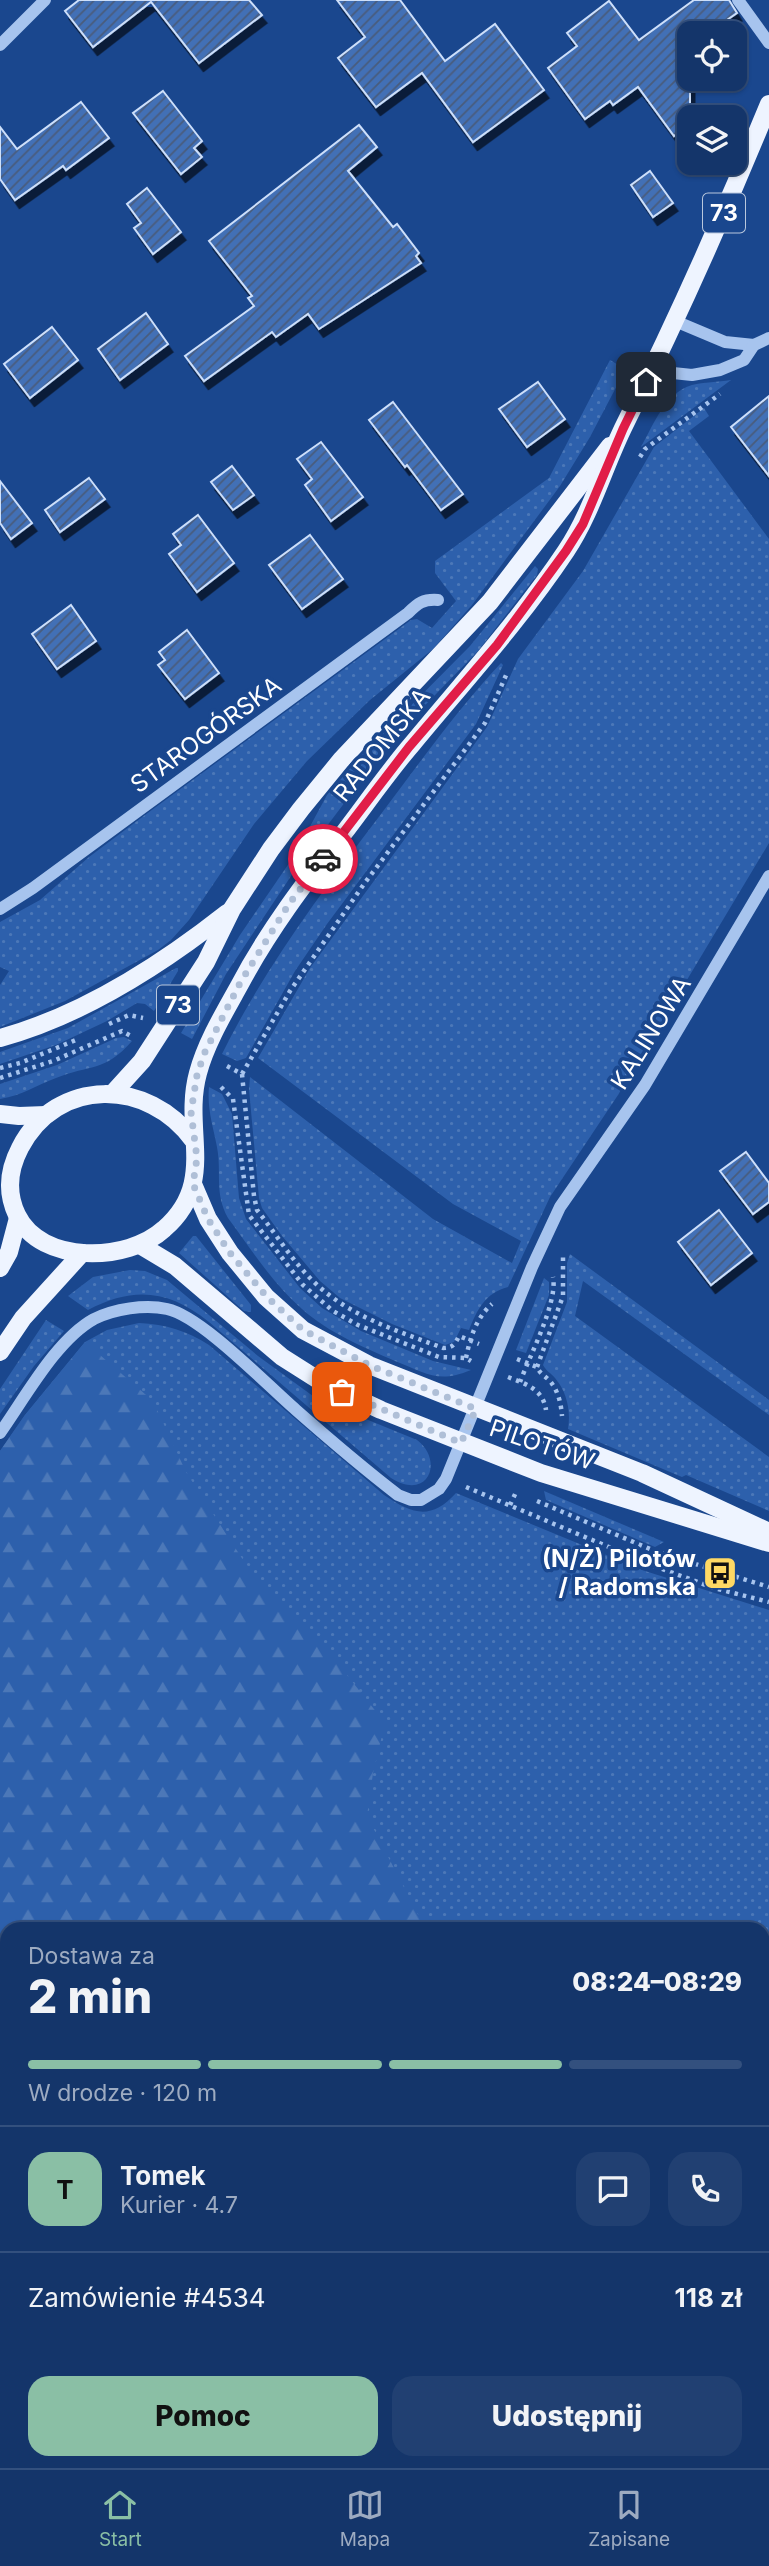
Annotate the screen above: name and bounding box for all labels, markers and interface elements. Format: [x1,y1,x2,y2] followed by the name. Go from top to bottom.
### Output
[677,21,747,175] map controls
[677,21,747,91] button: locate
[677,105,747,175] button: layers
[703,194,745,232] road number: 73
[616,352,676,412] pin
[627,363,665,401] icon: home
[125,670,287,799] street label: STAROGÓRSKA
[327,682,436,807] street label: RADOMSKA
[288,824,358,894] courier
[304,840,342,878] icon: car
[604,971,697,1095] street label: KALINOWA
[157,986,199,1024] road number: 73
[312,1362,372,1422] pin
[323,1373,361,1411] icon: bag
[486,1413,599,1476] street label: PILOTÓW
[542,1543,697,1601] place label: (N/Ż) Pilotów / Radomska
[701,1554,739,1592] bus stop icon: (N/Ż) Pilotów / Radomska
[28,1942,155,1970] text: Dostawa za
[572,1966,742,1997] text: 08:24–08:29
[28,1968,152,2024] text: 2 min
[28,2079,217,2107] text: W drodze · 120 m
[576,2152,650,2226] button: chat
[668,2152,742,2226] button: phone
[120,2160,206,2191] text: Tomek
[56,2174,74,2205] text: T
[120,2191,238,2219] text: Kurier · 4.7
[28,2282,266,2313] text: Zamówienie #4534
[675,2282,742,2313] text: 118 zł
[28,2376,378,2456] button: Pomoc
[392,2376,742,2456] button: Udostępnij
[99,2486,142,2551] tab: Start
[340,2486,390,2551] tab: Mapa
[588,2486,670,2551] tab: Zapisane

